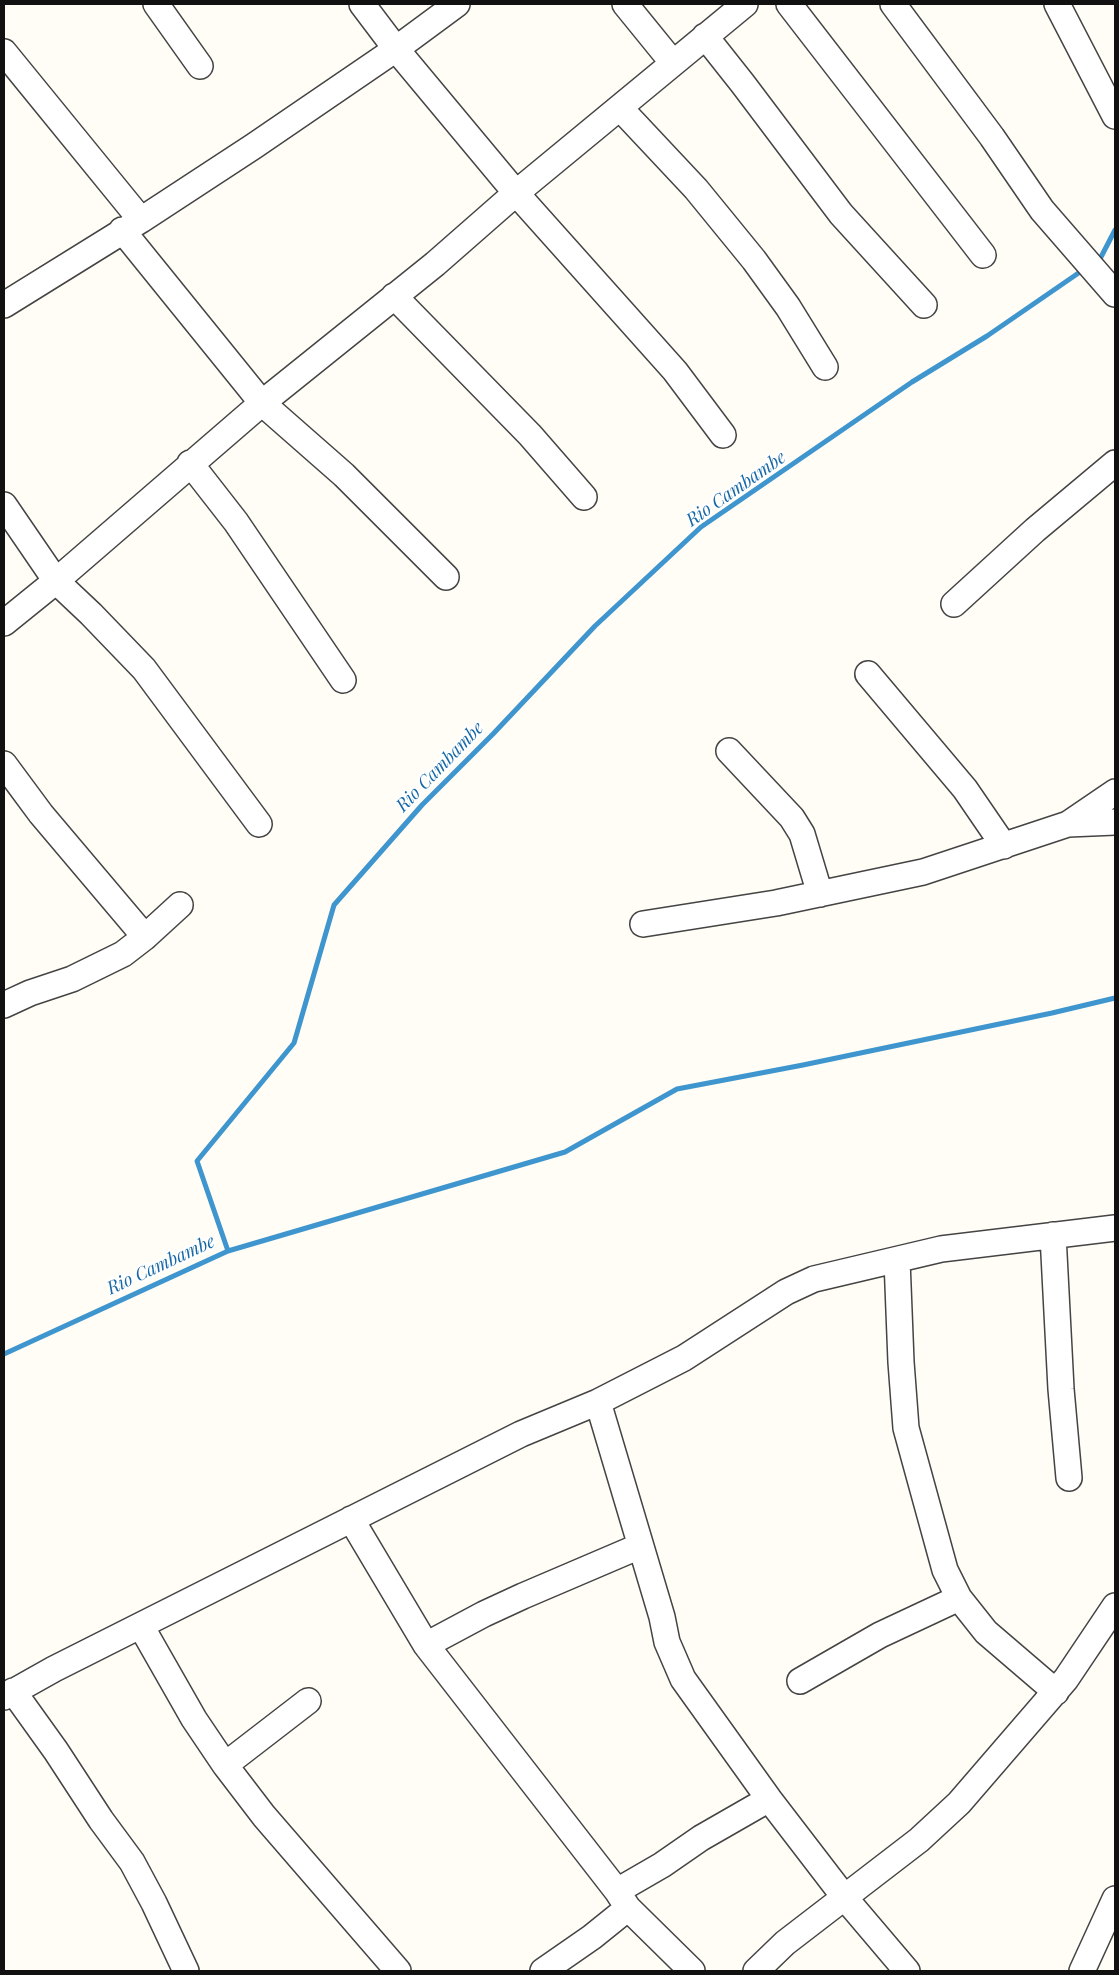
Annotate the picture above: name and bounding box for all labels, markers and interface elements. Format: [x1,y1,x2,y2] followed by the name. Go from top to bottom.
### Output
[682,447,790,531] water label: Rio Cambambe
[392,718,488,816] water label: Rio Cambambe
[104,1231,218,1299] water label: Rio Cambambe

